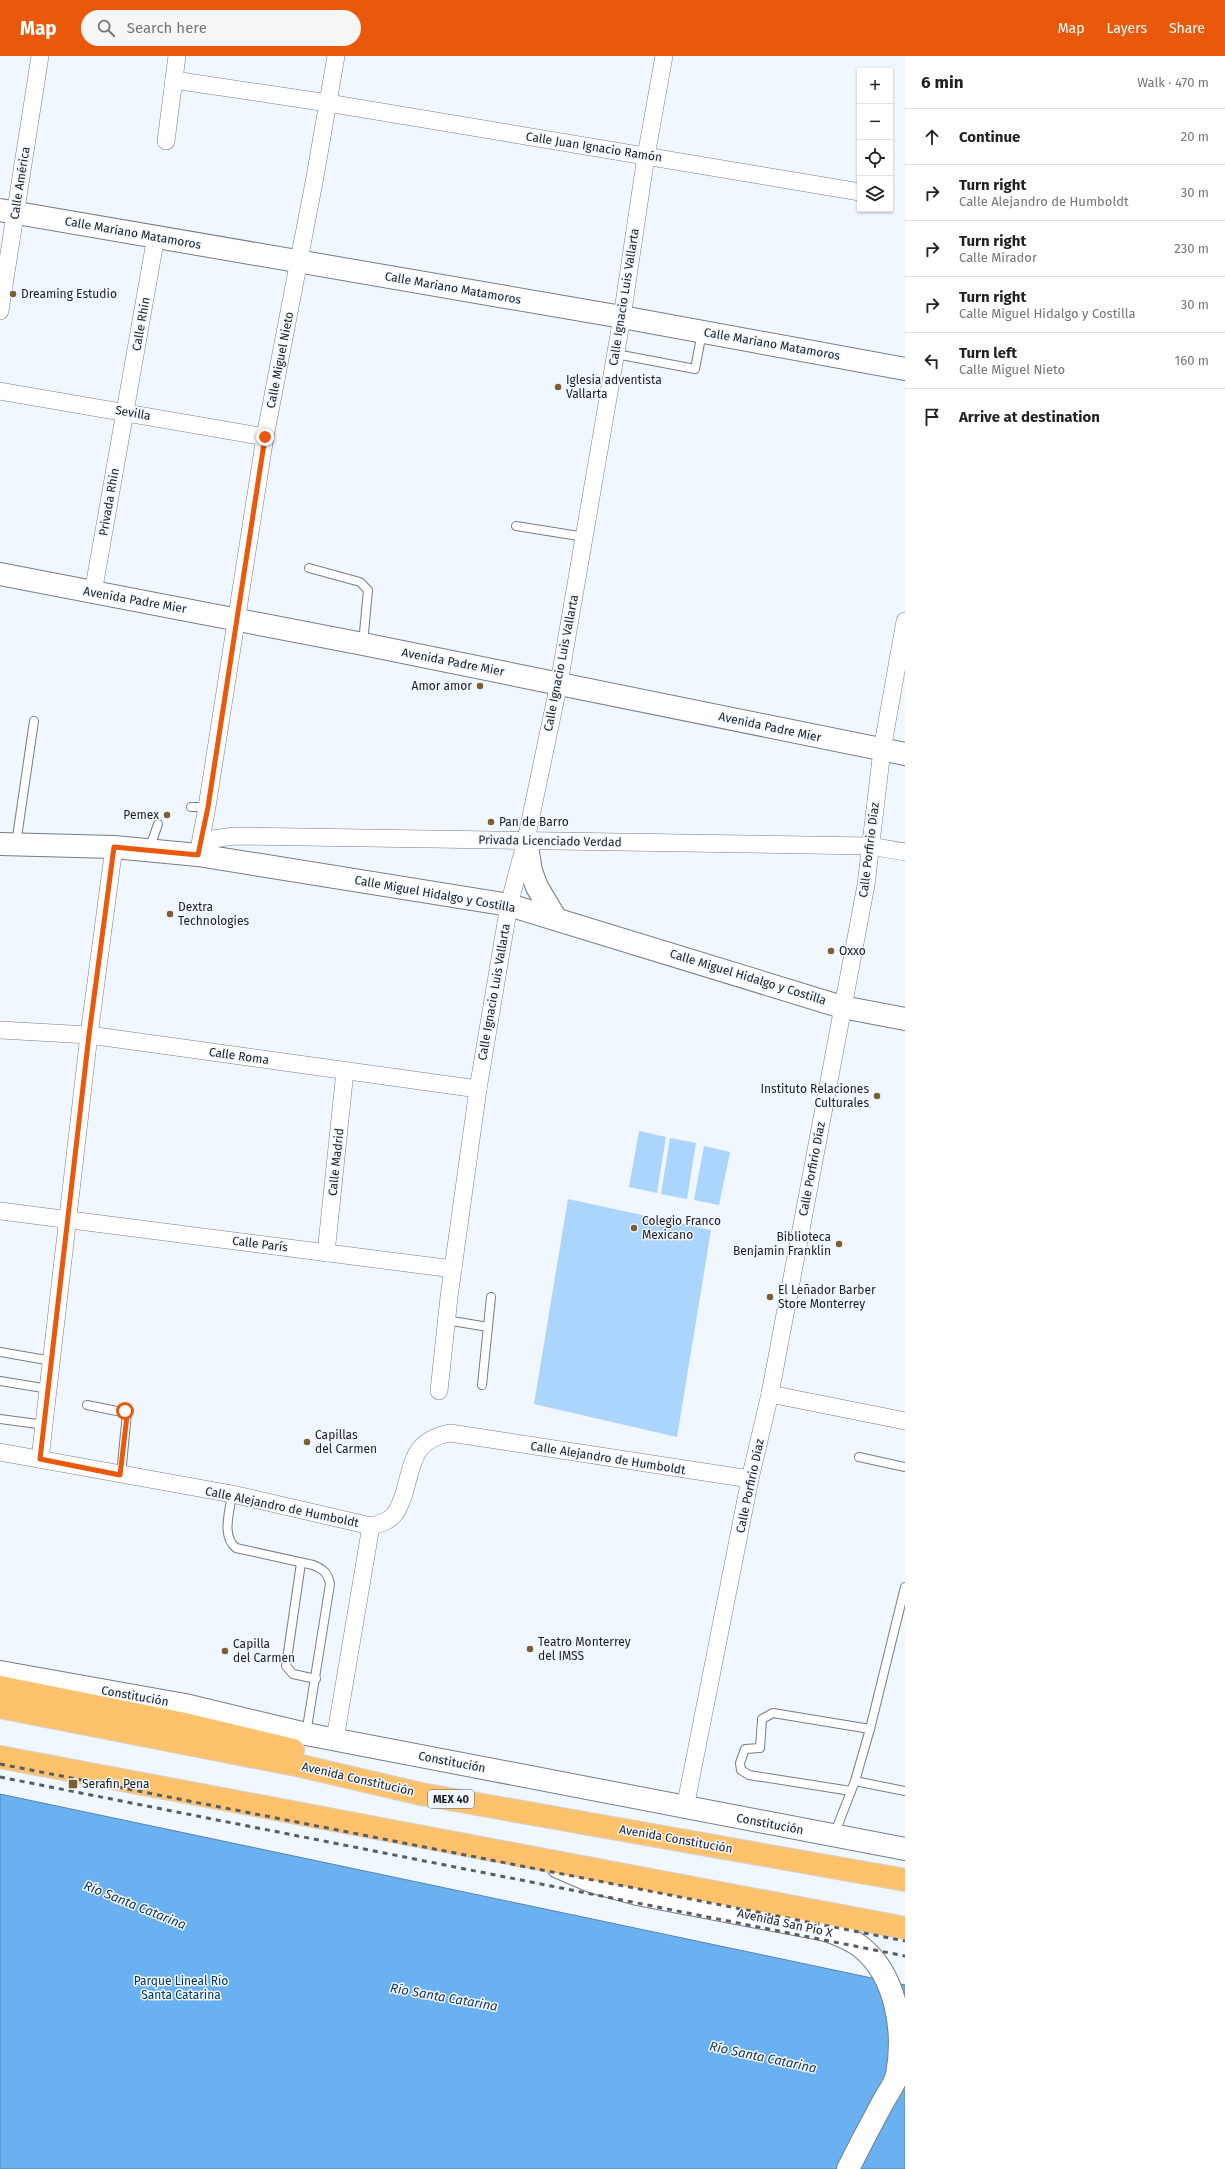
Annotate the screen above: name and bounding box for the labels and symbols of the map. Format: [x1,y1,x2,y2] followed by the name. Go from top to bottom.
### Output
[525,129,663,165] street label: Calle Juan Ignacio Ramón
[7,146,33,220] street label: Calle América
[64,214,203,252] street label: Calle Mariano Matamoros
[606,227,642,367] street label: Calle Ignacio Luis Vallarta
[384,269,523,307] street label: Calle Mariano Matamoros
[21,287,117,301] place label: Dreaming Estudio
[8,289,18,299] marker: Dreaming Estudio
[129,296,153,352] street label: Calle Rhin
[264,311,296,409] street label: Calle Miguel Nieto
[703,325,842,363] street label: Calle Mariano Matamoros
[566,373,662,401] place label: Iglesia adventista Vallarta
[553,382,563,392] marker: Iglesia adventista Vallarta
[114,403,152,423] street label: Sevilla
[256,428,274,446] route end
[96,467,122,537] street label: Privada Rhin
[82,584,188,616] street label: Avenida Padre Mier
[541,594,581,732] street label: Calle Ignacio Luis Vallarta
[400,645,506,679] street label: Avenida Padre Mier
[412,679,472,693] place label: Amor amor
[475,681,485,691] marker: Amor amor
[717,709,823,745] street label: Avenida Padre Mier
[856,802,882,898] street label: Calle Porfirio Díaz
[123,808,159,822] place label: Pemex
[162,810,172,820] marker: Pemex
[499,815,569,829] place label: Pan de Barro
[486,817,496,827] marker: Pan de Barro
[478,833,622,849] street label: Privada Licenciado Verdad
[353,873,517,915] street label: Calle Miguel Hidalgo y Costilla
[178,900,250,928] place label: Dextra Technologies
[165,909,175,919] marker: Dextra Technologies
[475,922,513,1062] street label: Calle Ignacio Luis Vallarta
[839,944,866,958] place label: Oxxo
[668,946,828,1008] street label: Calle Miguel Hidalgo y Costilla
[826,946,836,956] marker: Oxxo
[208,1045,270,1067] street label: Calle Roma
[761,1082,869,1110] place label: Instituto Relaciones Culturales
[872,1091,882,1101] marker: Instituto Relaciones Culturales
[796,1121,828,1217] street label: Calle Porfirio Díaz
[325,1127,347,1197] street label: Calle Madrid
[642,1214,721,1242] place label: Colegio Franco Mexicano
[629,1223,639,1233] marker: Colegio Franco Mexicano
[733,1230,831,1258] place label: Biblioteca Benjamin Franklin
[231,1234,289,1254] street label: Calle París
[834,1239,844,1249] marker: Biblioteca Benjamin Franklin
[778,1283,876,1311] place label: El Leñador Barber Store Monterrey
[765,1292,775,1302] marker: El Leñador Barber Store Monterrey
[116,1402,134,1420] route start
[315,1428,377,1456] place label: Capillas del Carmen
[302,1437,312,1447] marker: Capillas del Carmen
[733,1438,767,1534] street label: Calle Porfirio Díaz
[530,1439,687,1477] street label: Calle Alejandro de Humboldt
[204,1484,361,1530] street label: Calle Alejandro de Humboldt
[538,1635,631,1663] place label: Teatro Monterrey del IMSS
[233,1637,295,1665] place label: Capilla del Carmen
[525,1644,535,1654] marker: Teatro Monterrey del IMSS
[220,1646,230,1656] marker: Capilla del Carmen
[100,1683,170,1709] street label: Constitución
[417,1749,487,1775] street label: Constitución
[300,1759,416,1799] street label: Avenida Constitución
[82,1777,150,1791] place label: Serafin Pena
[67,1778,79,1790] marker: Serafin Pena
[428,1790,474,1808] road number: MEX 40
[735,1811,805,1837] street label: Constitución
[618,1822,734,1856] street label: Avenida Constitución
[82,1878,188,1932] water label: Río Santa Catarina
[736,1906,834,1940] street label: Avenida San Pío X
[134,1974,228,2002] park label: Parque Lineal Río Santa Catarina
[389,1980,499,2014] water label: Río Santa Catarina
[708,2038,818,2076] water label: Río Santa Catarina

